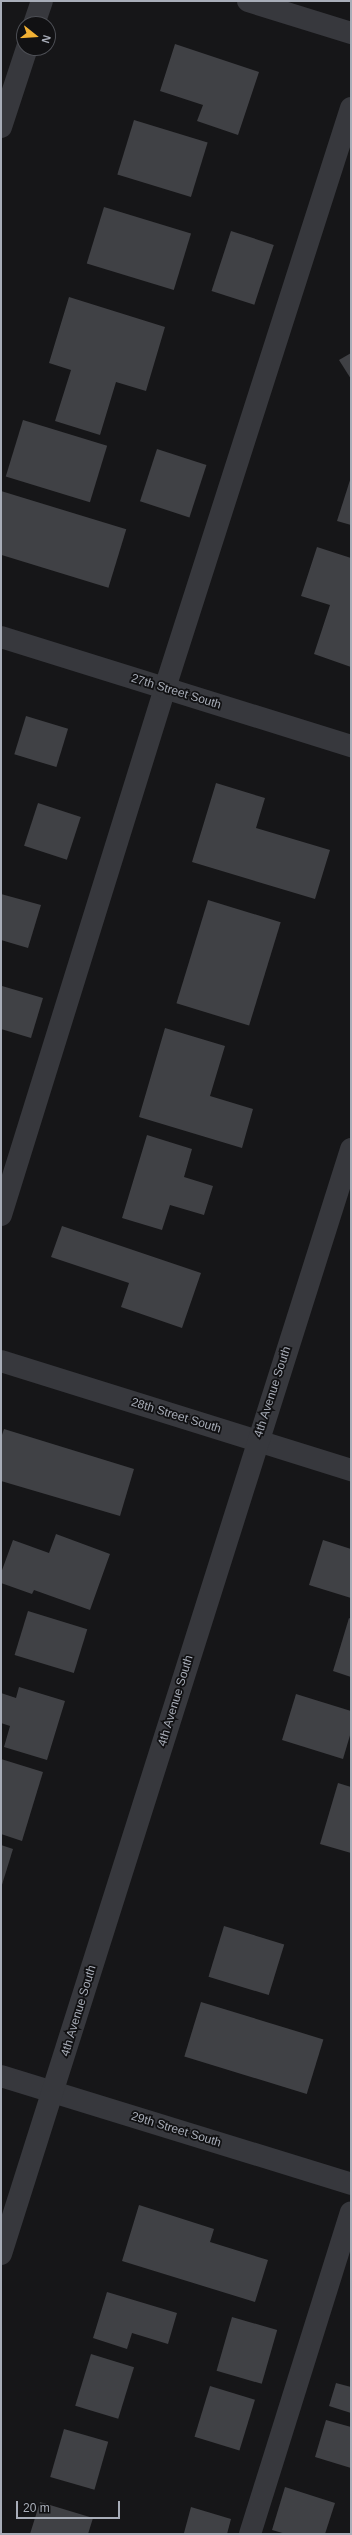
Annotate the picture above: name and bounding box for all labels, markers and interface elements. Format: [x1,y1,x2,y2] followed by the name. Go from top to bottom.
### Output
[16,16,56,56] north arrow
[40,34,53,45] text: N
[129,671,223,713] street label: 27th Street South
[251,1345,295,1439] street label: 4th Avenue South
[129,1395,223,1437] street label: 28th Street South
[155,1653,197,1749] street label: 4th Avenue South
[58,1963,100,2059] street label: 4th Avenue South
[129,2109,223,2151] street label: 29th Street South
[18,2493,122,2519] scale bar
[23,2501,50,2515] text: 20 m

